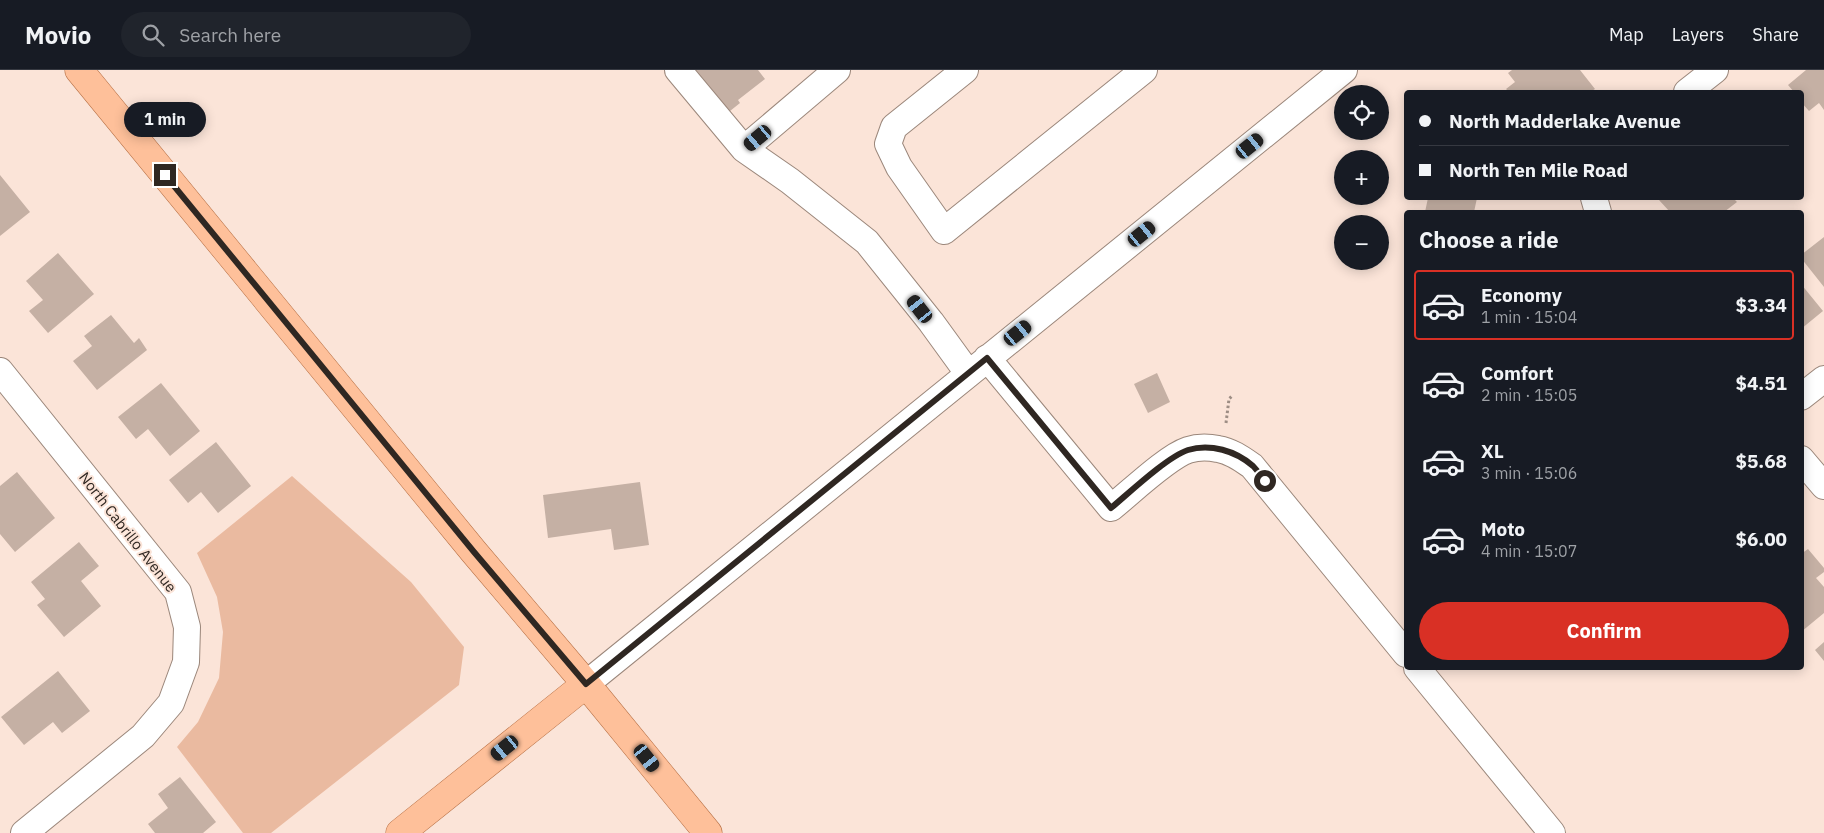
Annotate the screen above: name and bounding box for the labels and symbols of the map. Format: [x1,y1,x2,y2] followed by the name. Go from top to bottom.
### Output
[124,102,206,138] callout: 1 min
[741,123,774,153] car
[1233,131,1266,161] car
[154,164,176,186] route end
[1125,219,1158,249] car
[904,293,935,325] car
[1001,318,1034,348] car
[75,468,181,596] street label: North Cabrillo Avenue
[1254,470,1276,492] route start
[488,733,521,763] car
[631,742,662,774] car

